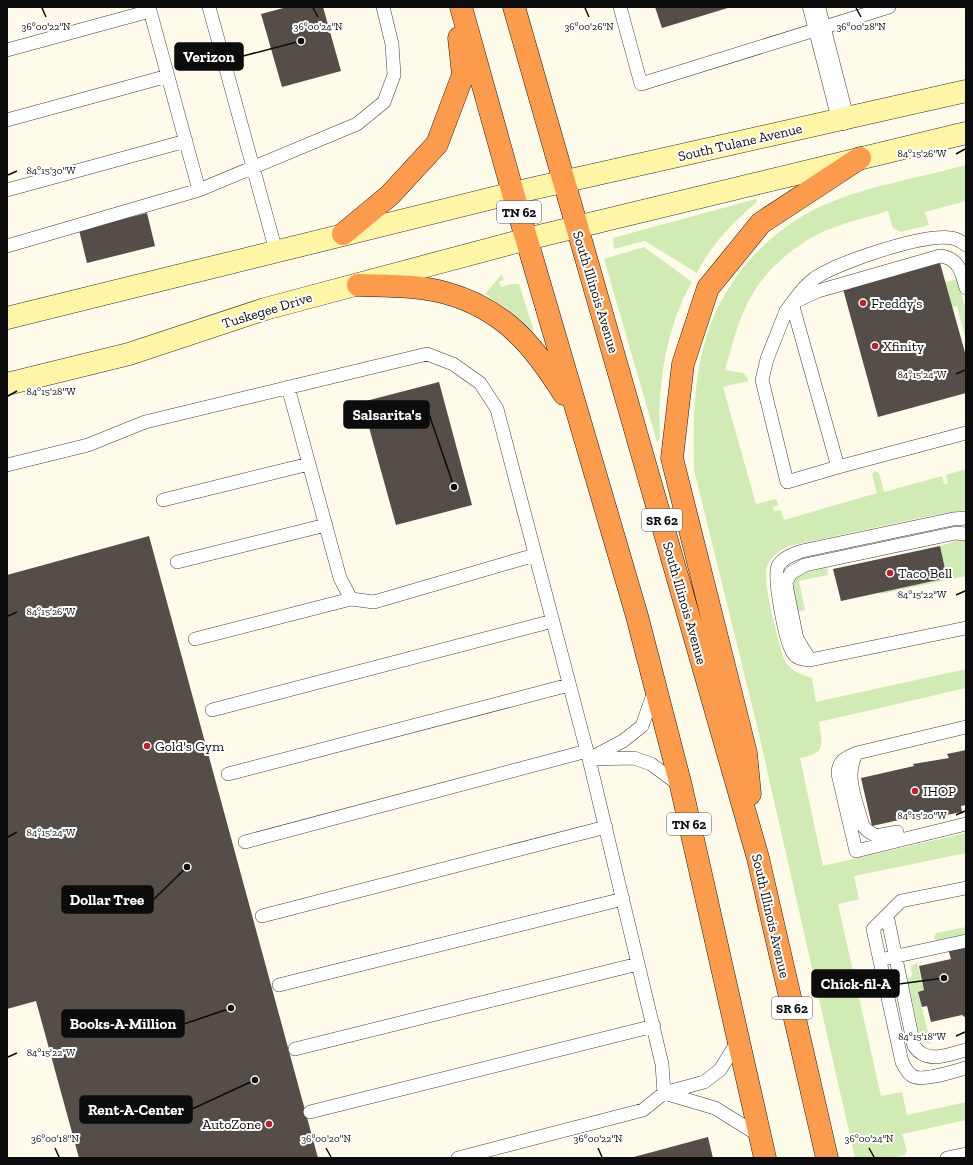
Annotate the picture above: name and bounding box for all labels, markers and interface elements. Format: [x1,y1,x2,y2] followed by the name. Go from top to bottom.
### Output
[22,21,71,33] text: 36°00'22"N
[294,21,343,33] text: 36°00'24"N
[564,21,614,33] text: 36°00'26"N
[836,21,886,33] text: 36°00'28"N
[175,43,243,70] callout: Verizon
[183,48,235,66] text: Verizon
[676,120,804,165] street label: South Tulane Avenue
[898,148,947,160] text: 84°15'26"W
[26,165,76,177] text: 84°15'30"W
[497,201,541,223] road number: TN 62
[569,229,622,356] street label: South Illinois Avenue
[220,289,315,332] street label: Tuskegee Drive
[871,295,922,312] place label: Freddy's
[858,298,868,308] marker: Freddy's
[883,338,925,355] place label: Xfinity
[870,341,880,351] marker: Xfinity
[898,369,947,381] text: 84°15'24"W
[27,386,76,398] text: 84°15'28"W
[344,401,429,428] callout: Salsarita's
[352,406,422,424] text: Salsarita's
[642,509,682,531] road number: SR 62
[659,540,710,667] street label: South Illinois Avenue
[898,565,953,582] place label: Taco Bell
[885,568,895,578] marker: Taco Bell
[898,589,947,601] text: 84°15'22"W
[27,606,76,618] text: 84°15'26"W
[155,738,224,755] place label: Gold's Gym
[142,741,152,751] marker: Gold's Gym
[923,783,956,800] place label: IHOP
[910,786,920,796] marker: IHOP
[897,810,947,822] text: 84°15'20"W
[667,813,711,835] road number: TN 62
[27,827,76,839] text: 84°15'24"W
[748,852,793,980] street label: South Illinois Avenue
[62,886,153,913] callout: Dollar Tree
[70,891,144,909] text: Dollar Tree
[812,970,899,997] callout: Chick-fil-A
[821,975,892,993] text: Chick-fil-A
[772,997,812,1019] road number: SR 62
[62,1010,184,1037] callout: Books-A-Million
[70,1015,176,1033] text: Books-A-Million
[898,1031,946,1043] text: 84°15'18"W
[27,1047,76,1059] text: 84°15'22"W
[80,1096,192,1123] callout: Rent-A-Center
[88,1101,185,1119] text: Rent-A-Center
[202,1116,261,1133] place label: AutoZone
[264,1119,274,1129] marker: AutoZone
[31,1133,80,1145] text: 36°00'18"N
[301,1133,351,1145] text: 36°00'20"N
[574,1133,623,1145] text: 36°00'22"N
[845,1133,894,1145] text: 36°00'24"N

